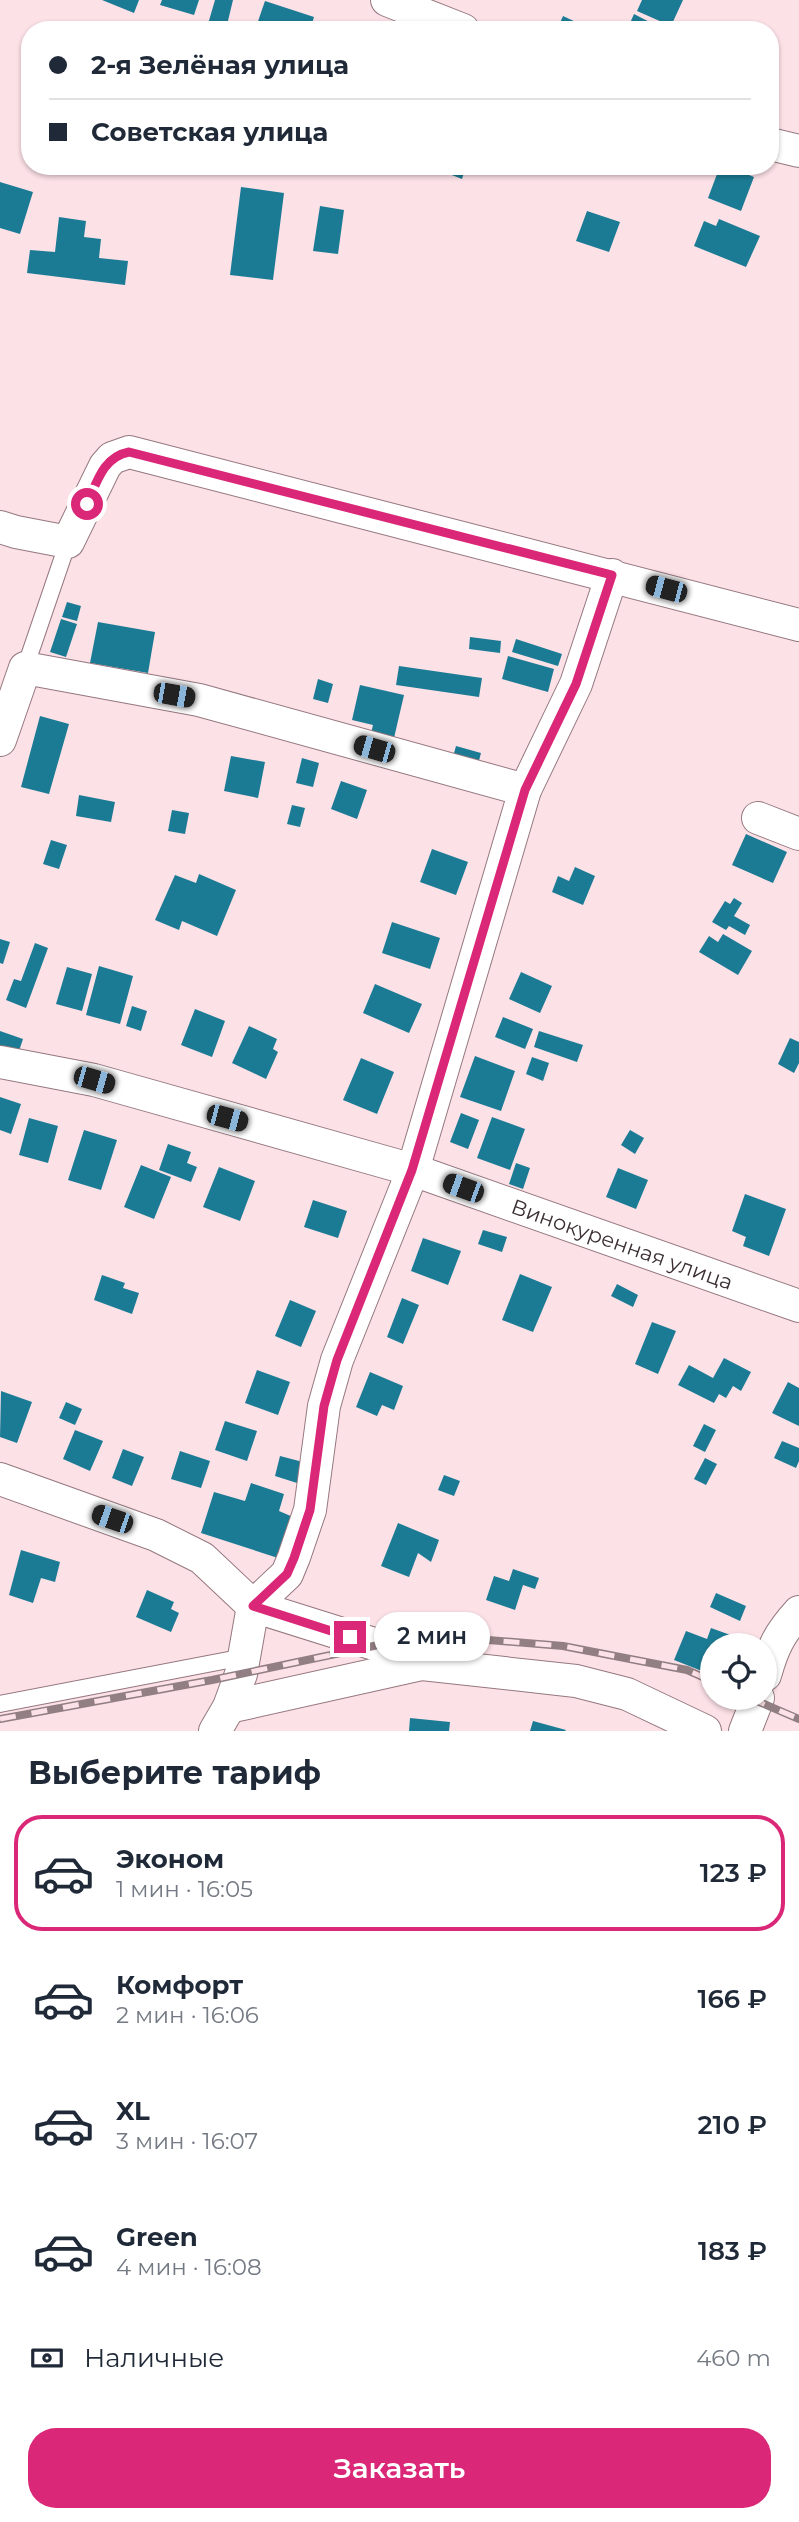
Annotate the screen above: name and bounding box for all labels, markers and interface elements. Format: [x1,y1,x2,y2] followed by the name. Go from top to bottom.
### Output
[91,49,349,81] text: 2-я Зелёная улица
[91,116,328,148] text: Советская улица
[71,488,103,520] route start
[643,573,690,605] car
[152,681,197,709] car
[351,733,398,765] car
[71,1064,118,1096] car
[204,1102,251,1134] car
[440,1171,487,1205] car
[508,1193,736,1294] street label: Винокуренная улица
[89,1502,136,1536] car
[374,1612,490,1662] callout: 2 мин
[334,1621,366,1653] route end
[397,1622,467,1650] text: 2 мин
[700,1633,777,1710] map controls
[700,1633,777,1710] button: locate
[28,1753,321,1792] text: Выберите тариф
[32,1842,95,1905] icon: car
[116,1843,224,1875] text: Эконом
[700,1857,767,1889] text: 123 ₽
[116,1875,253,1903] text: 1 мин · 16:05
[32,1968,95,2031] icon: car
[116,1969,243,2001] text: Комфорт
[698,1983,767,2015] text: 166 ₽
[116,2001,259,2029] text: 2 мин · 16:06
[32,2094,95,2157] icon: car
[116,2095,150,2127] text: XL
[697,2109,767,2141] text: 210 ₽
[116,2127,258,2155] text: 3 мин · 16:07
[32,2220,95,2283] icon: car
[116,2221,198,2253] text: Green
[698,2235,767,2267] text: 183 ₽
[116,2253,262,2281] text: 4 мин · 16:08
[28,2339,66,2377] icon: cash
[84,2342,224,2374] text: Наличные
[696,2344,771,2372] text: 460 m
[28,2428,771,2508] button: Заказать

